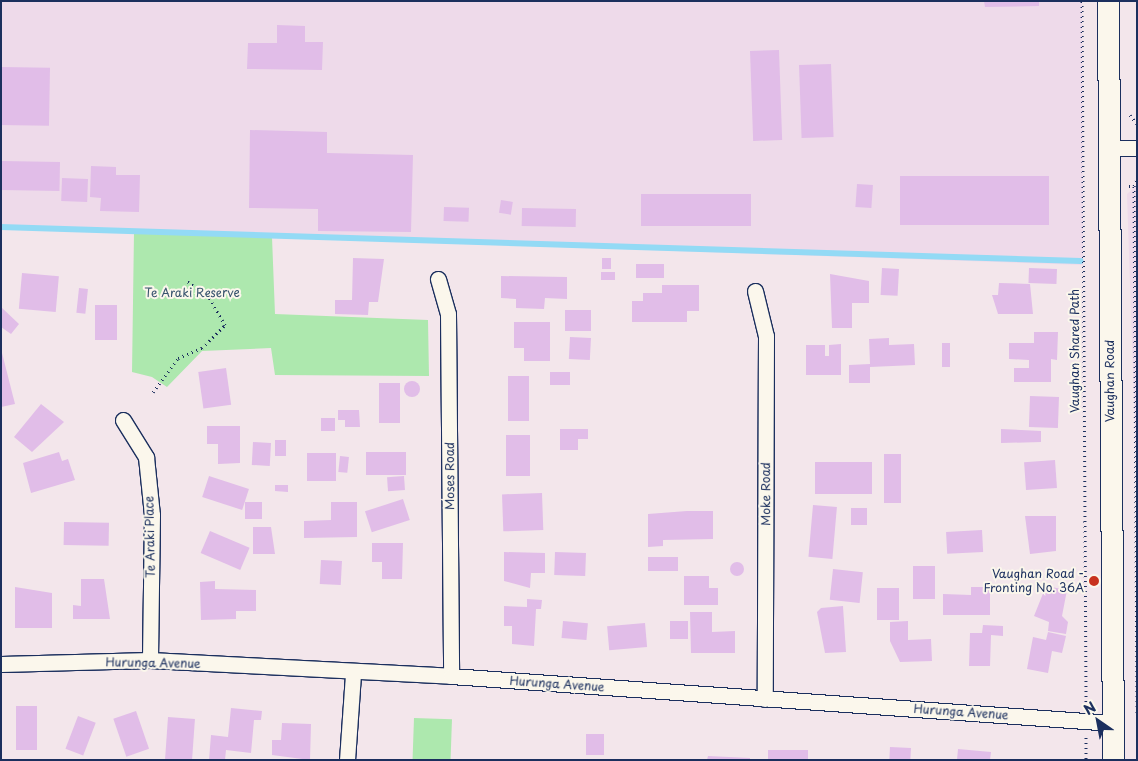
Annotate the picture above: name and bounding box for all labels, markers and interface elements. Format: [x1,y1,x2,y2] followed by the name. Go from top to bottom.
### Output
[144,286,240,300] park label: Te Araki Reserve
[1068,289,1082,413] street label: Vaughan Shared Path
[1103,340,1117,422] street label: Vaughan Road
[443,442,457,510] street label: Moses Road
[759,462,773,526] street label: Moke Road
[142,495,158,579] street label: Te Araki Place
[984,567,1084,595] place label: Vaughan Road - Fronting No. 36A
[1088,575,1100,587] marker: Vaughan Road - Fronting No. 36A
[105,655,201,671] street label: Hurunga Avenue
[509,673,605,695] street label: Hurunga Avenue
[1073,696,1123,746] north arrow
[1079,696,1100,720] text: N
[913,701,1009,723] street label: Hurunga Avenue

